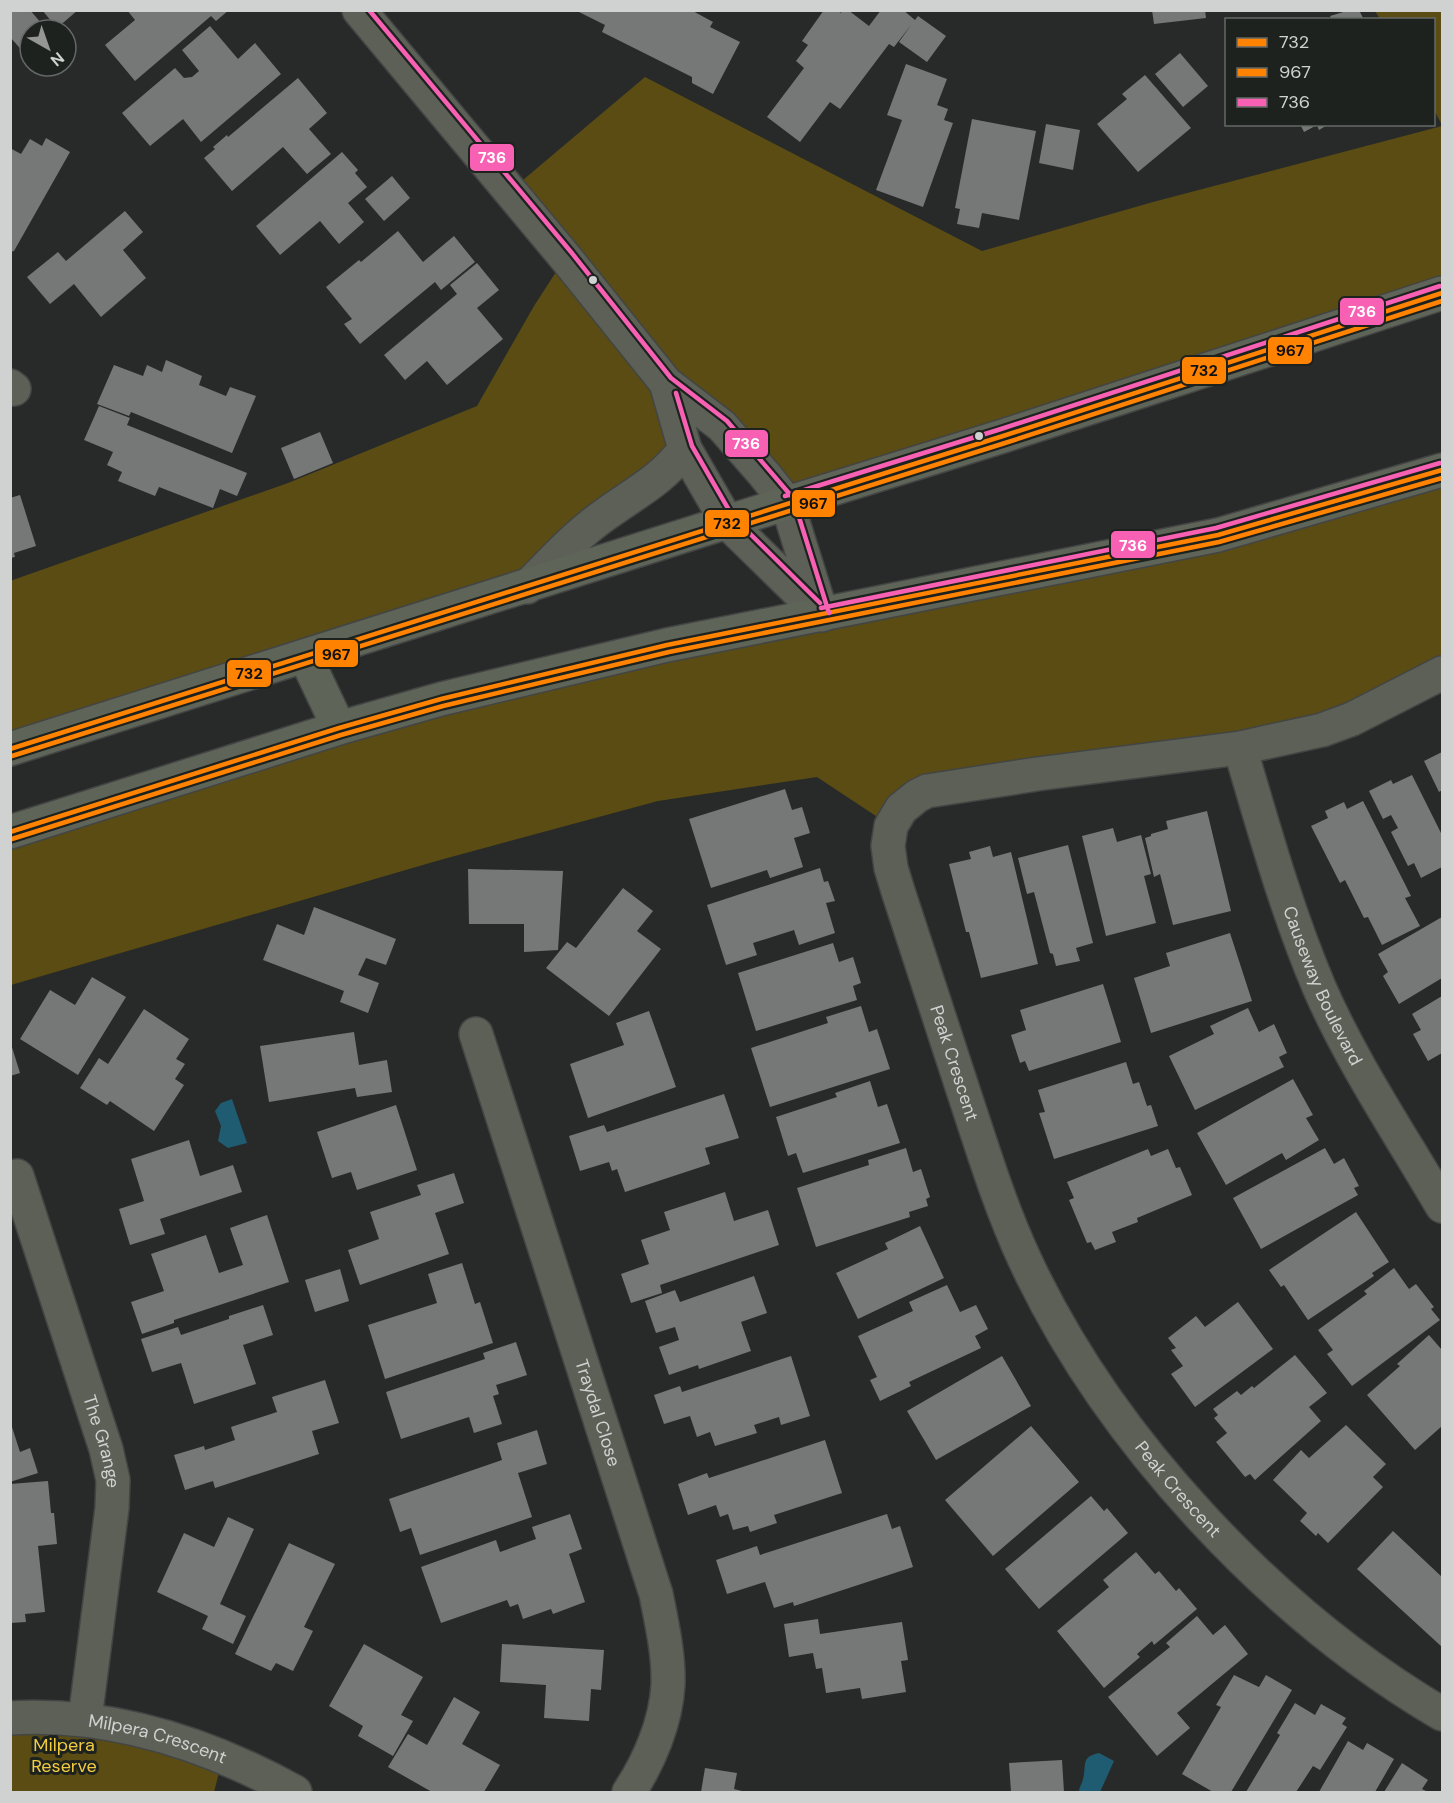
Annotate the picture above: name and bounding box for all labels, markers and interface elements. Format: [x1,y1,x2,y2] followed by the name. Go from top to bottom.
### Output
[18,18,78,78] north arrow
[1225,18,1435,126] legend
[1279,30,1309,54] text: 732
[46,47,69,71] text: N
[1279,60,1311,84] text: 967
[1279,90,1310,114] text: 736
[469,143,515,172] line badge: 736
[478,147,506,168] text: 736
[587,274,599,286] unlabelled marker
[1339,297,1385,326] line badge: 736
[1348,301,1376,322] text: 736
[1267,336,1313,365] line badge: 967
[1276,340,1305,361] text: 967
[1181,356,1227,385] line badge: 732
[1190,360,1218,381] text: 732
[724,429,769,458] line badge: 736
[973,430,985,442] unlabelled marker
[732,433,760,454] text: 736
[791,489,836,518] line badge: 967
[799,493,828,514] text: 967
[704,509,750,538] line badge: 732
[713,513,741,534] text: 732
[1110,530,1156,559] line badge: 736
[1119,535,1147,556] text: 736
[314,639,359,668] line badge: 967
[322,644,351,665] text: 967
[226,659,272,688] line badge: 732
[235,663,263,684] text: 732
[1277,903,1368,1070] street label: Causeway Boulevard
[924,1002,984,1124] street label: Peak Crescent
[569,1356,626,1470] street label: Traydal Close
[77,1392,125,1488] street label: The Grange
[1129,1436,1226,1543] street label: Peak Crescent
[87,1709,230,1769] street label: Milpera Crescent
[31,1733,97,1778] park label: Milpera Reserve

